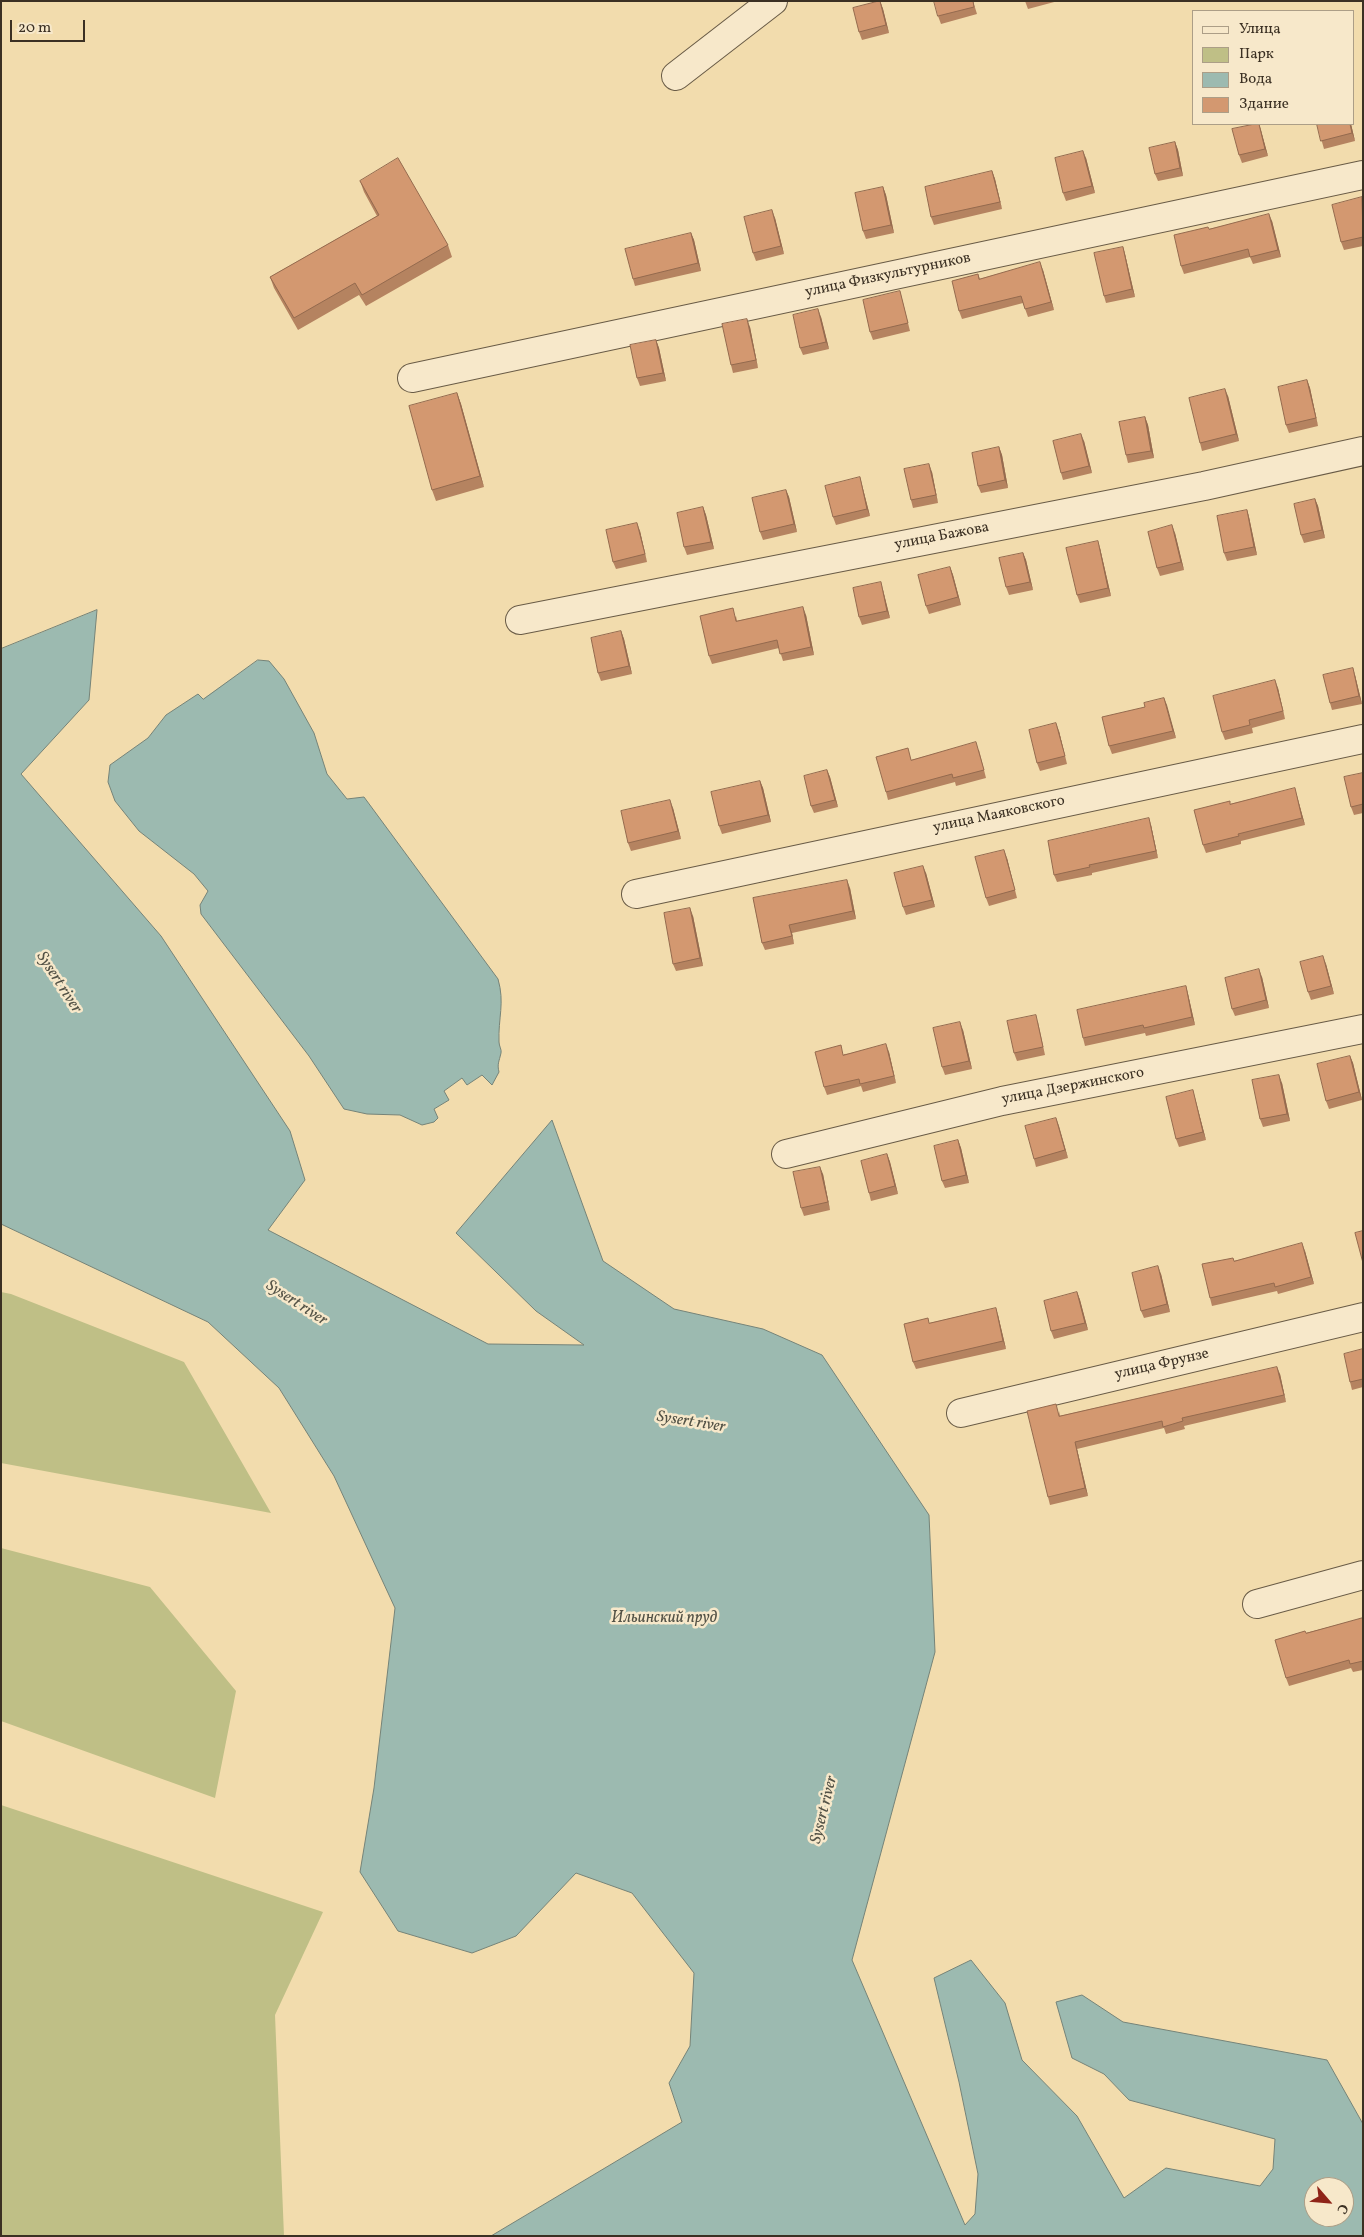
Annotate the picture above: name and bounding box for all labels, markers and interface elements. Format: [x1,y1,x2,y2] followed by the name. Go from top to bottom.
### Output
[12,10,88,42] scale bar
[1192,10,1354,125] legend
[18,18,51,39] text: 20 m
[1239,19,1281,40] text: Улица
[1239,44,1274,65] text: Парк
[1239,69,1272,90] text: Вода
[1239,94,1289,115] text: Здание
[803,250,973,302] street label: улица Физкультурников
[893,519,991,555] street label: улица Бажова
[931,792,1067,838] street label: улица Маяковского
[31,949,85,1017] water label: Sysert river
[1000,1064,1146,1110] street label: улица Дзержинского
[262,1277,330,1331] water label: Sysert river
[1113,1345,1211,1385] street label: улица Фрунзе
[655,1408,727,1438] water label: Sysert river
[611,1609,717,1629] water label: Ильинский пруд
[807,1774,843,1846] water label: Sysert river
[1304,2177,1354,2227] north arrow
[1331,2200,1352,2217] text: С

